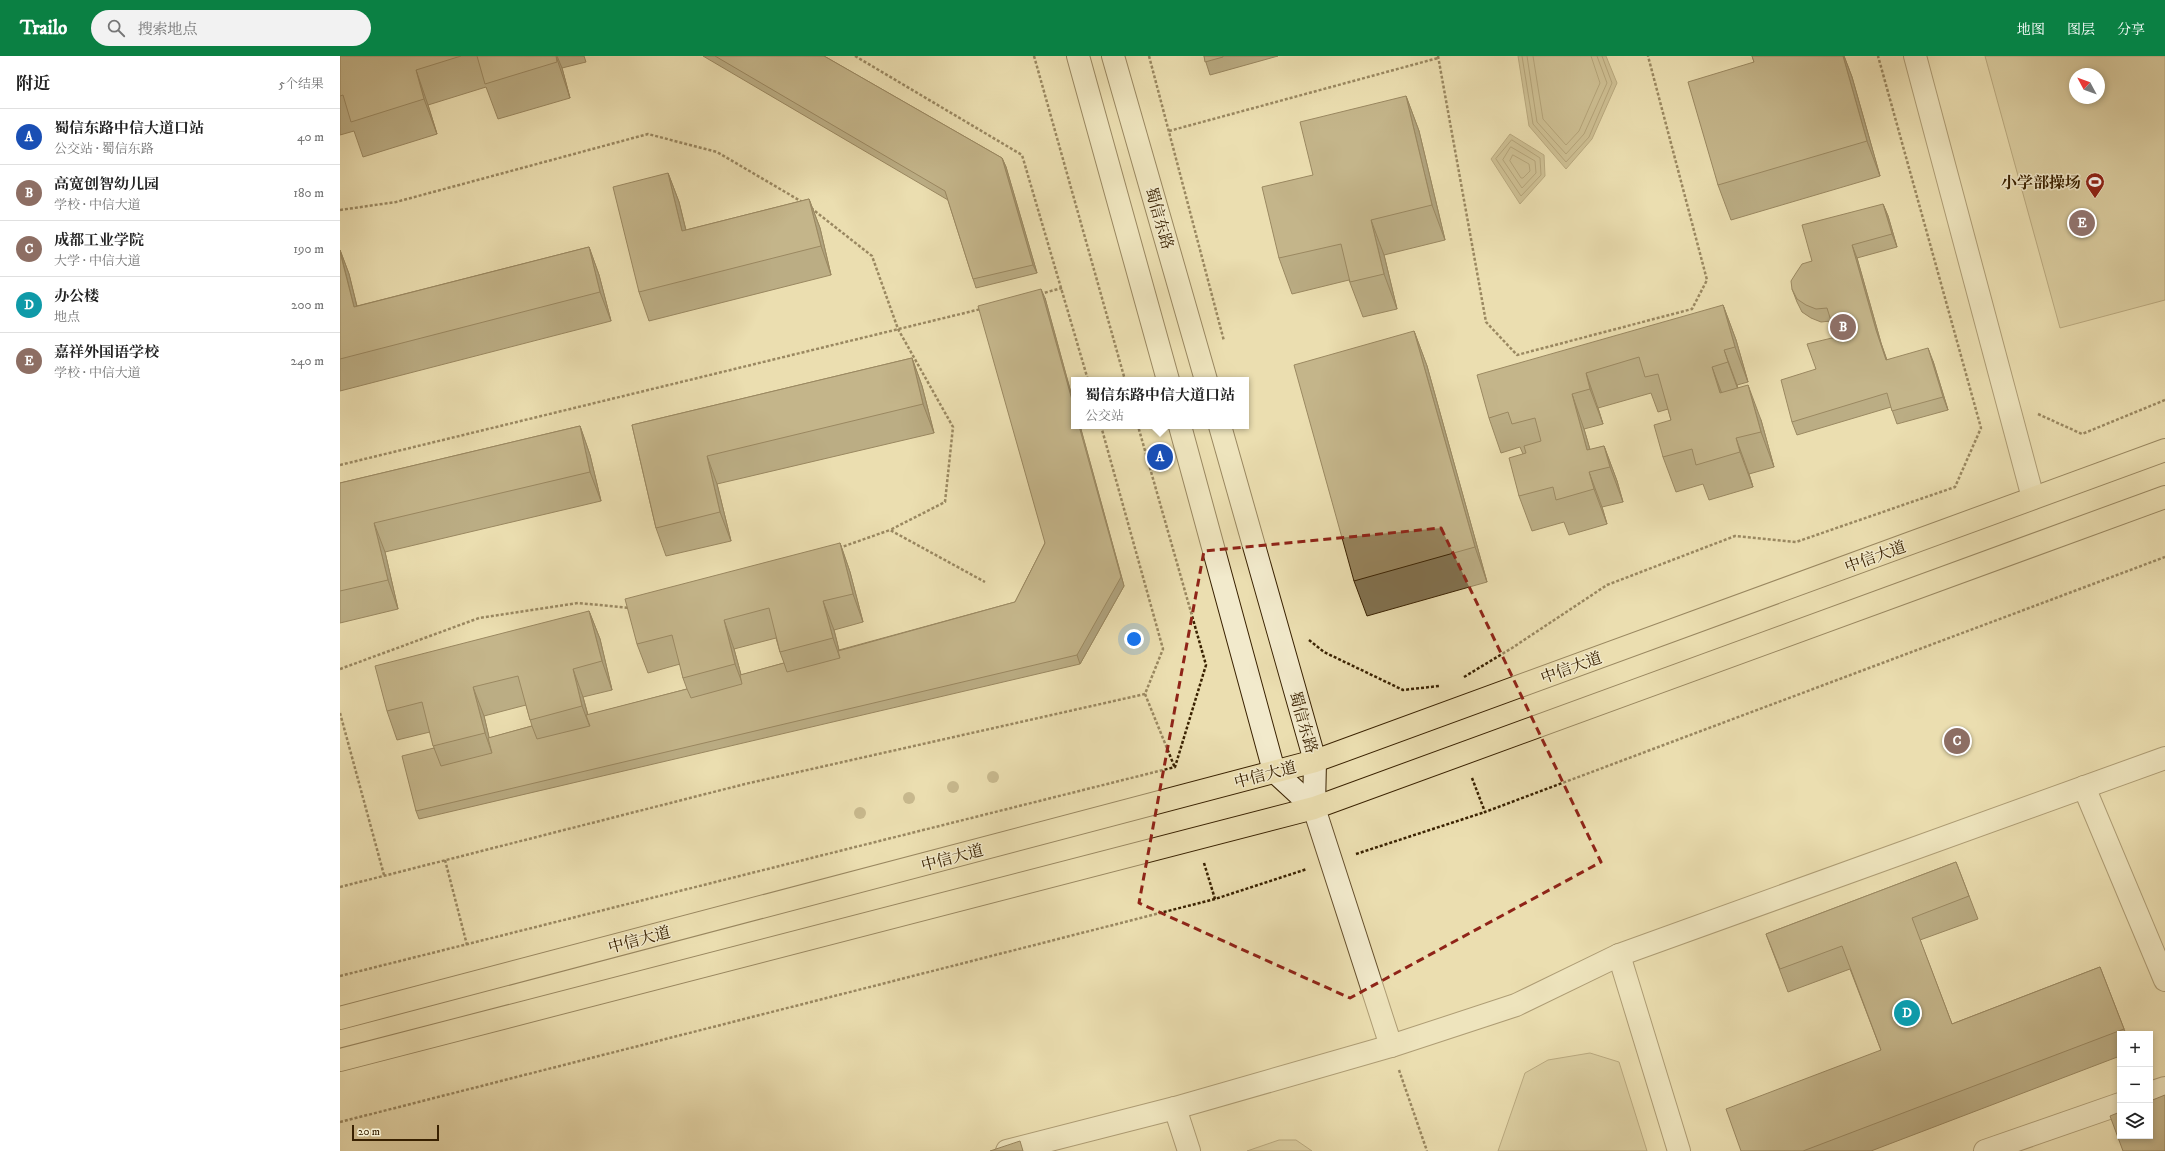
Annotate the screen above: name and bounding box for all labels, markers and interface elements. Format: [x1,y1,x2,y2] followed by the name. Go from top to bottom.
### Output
[91,10,371,46] search box
[20,17,67,40] text: Trailo
[105,17,127,39] icon: search
[137,20,197,39] text: 搜索地点
[2017,21,2045,39] text: 地图
[2067,21,2095,39] text: 图层
[2117,21,2145,39] text: 分享
[2069,68,2105,104] north arrow
[16,73,50,95] text: 附近
[279,76,324,92] text: 5个结果
[54,119,204,138] text: 蜀信东路中信大道口站
[25,129,33,145] text: A
[297,129,324,145] text: 40 m
[54,141,154,157] text: 公交站 · 蜀信东路
[2084,171,2106,199] sports icon: 小学部操场
[2001,173,2081,193] place label: 小学部操场
[54,175,159,194] text: 高宽创智幼儿园
[25,185,33,201] text: B
[293,185,324,201] text: 180 m
[1141,185,1177,252] street label: 蜀信东路
[54,197,141,213] text: 学校 · 中信大道
[2069,208,2095,238] pin: E
[54,231,144,250] text: 成都工业学院
[25,241,33,257] text: C
[293,241,324,257] text: 190 m
[54,253,141,269] text: 大学 · 中信大道
[54,287,99,306] text: 办公楼
[24,297,34,313] text: D
[291,297,324,313] text: 200 m
[54,309,80,325] text: 地点
[1830,312,1856,342] pin: B
[54,343,159,362] text: 嘉祥外国语学校
[24,353,34,369] text: E
[291,353,324,369] text: 240 m
[54,365,141,381] text: 学校 · 中信大道
[1071,377,1249,429] popup
[1085,386,1235,405] text: 蜀信东路中信大道口站
[1085,408,1124,424] text: 公交站
[1147,442,1173,472] pin: A
[1842,537,1909,577] street label: 中信大道
[1124,629,1144,649] your location
[1538,648,1605,688] street label: 中信大道
[1285,689,1321,756] street label: 蜀信东路
[1944,726,1970,756] pin: C
[1232,757,1299,793] street label: 中信大道
[919,840,986,876] street label: 中信大道
[606,922,673,958] street label: 中信大道
[1894,998,1920,1028] pin: D
[2117,1031,2153,1139] map controls
[2117,1031,2153,1067] button: +
[2117,1067,2153,1103] button: −
[2117,1103,2153,1139] button: layers
[352,1123,439,1142] scale bar
[358,1125,380,1139] text: 20 m

